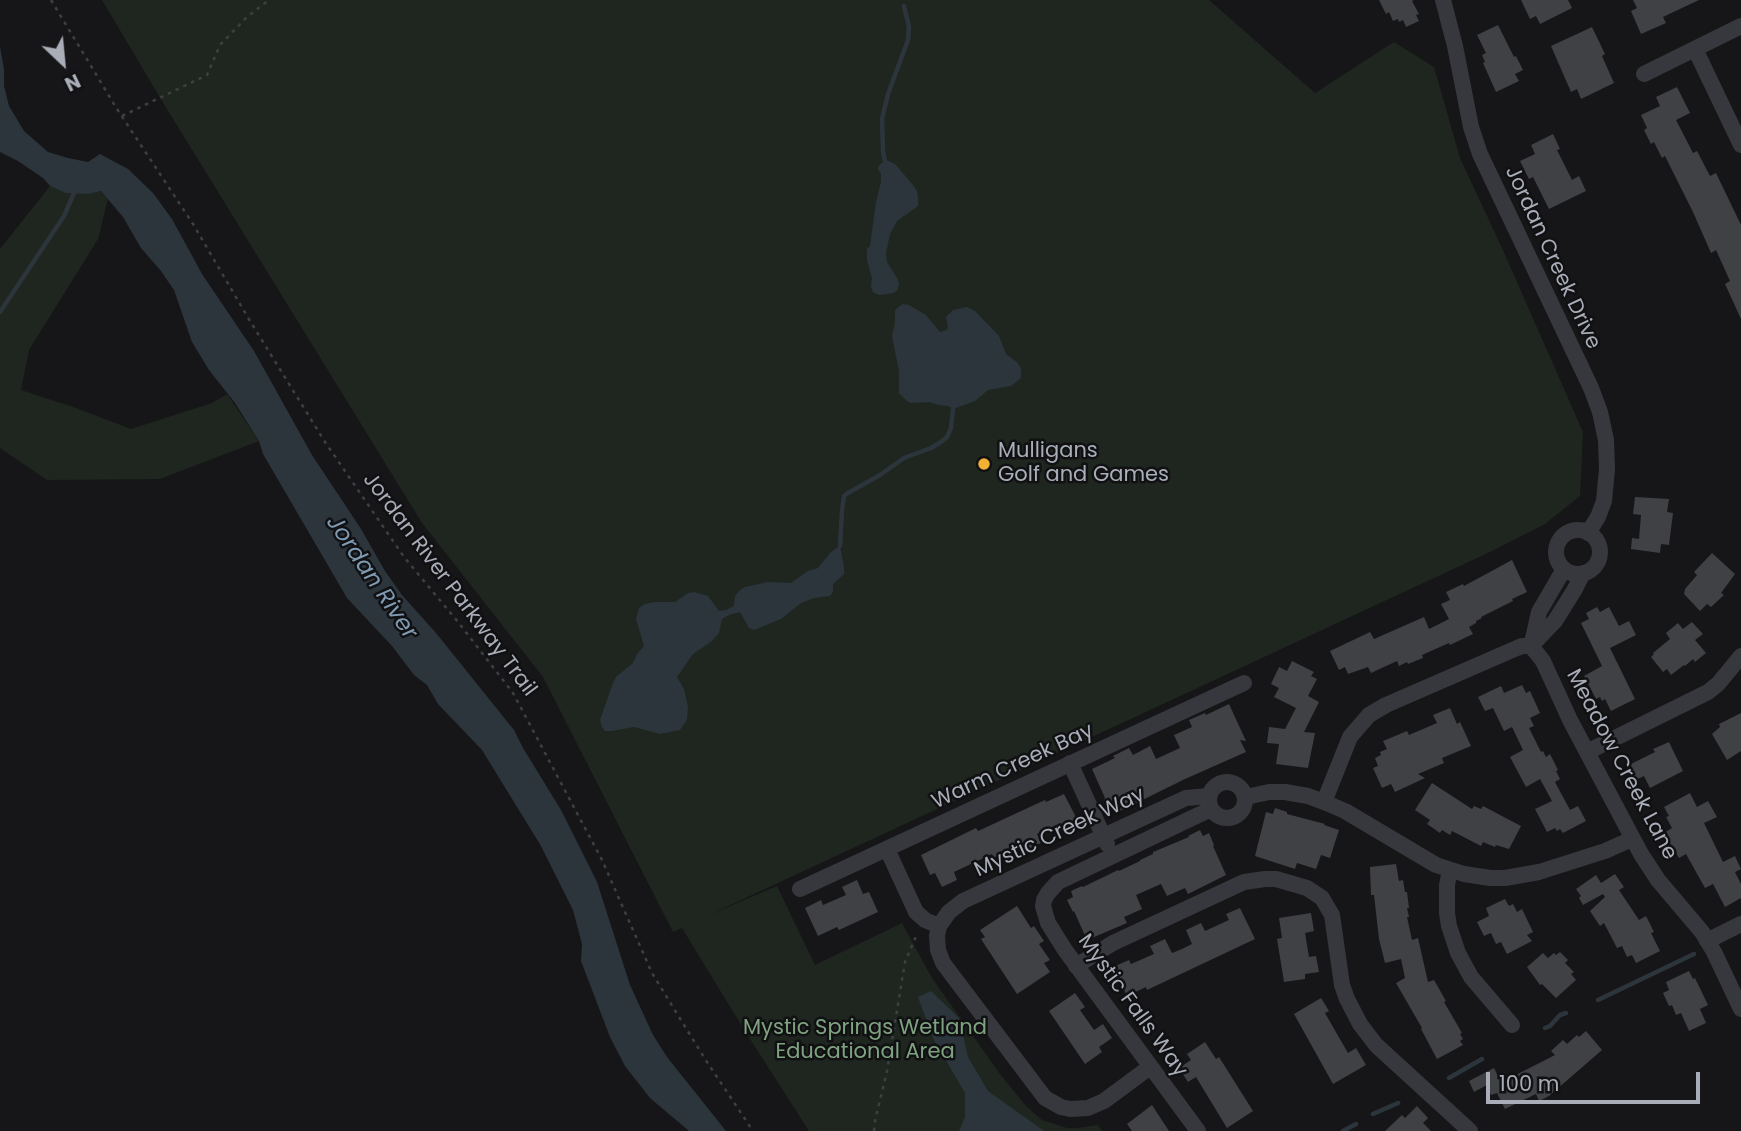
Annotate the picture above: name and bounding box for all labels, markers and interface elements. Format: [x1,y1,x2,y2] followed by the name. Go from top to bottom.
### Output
[28,28,98,98] north arrow
[60,67,85,98] text: N
[1499,162,1605,354] street label: Jordan Creek Drive
[998,439,1169,489] place label: Mulligans Golf and Games
[976,456,992,472] marker: Mulligans Golf and Games
[357,468,541,702] street label: Jordan River Parkway Trail
[319,511,423,645] water label: Jordan River
[1560,665,1682,865] street label: Meadow Creek Lane
[928,719,1098,815] street label: Warm Creek Bay
[971,782,1149,884] street label: Mystic Creek Way
[1072,930,1192,1082] street label: Mystic Falls Way
[743,1016,987,1066] park label: Mystic Springs Wetland Educational Area
[1489,1058,1702,1102] scale bar
[1499,1069,1559,1098] text: 100 m

